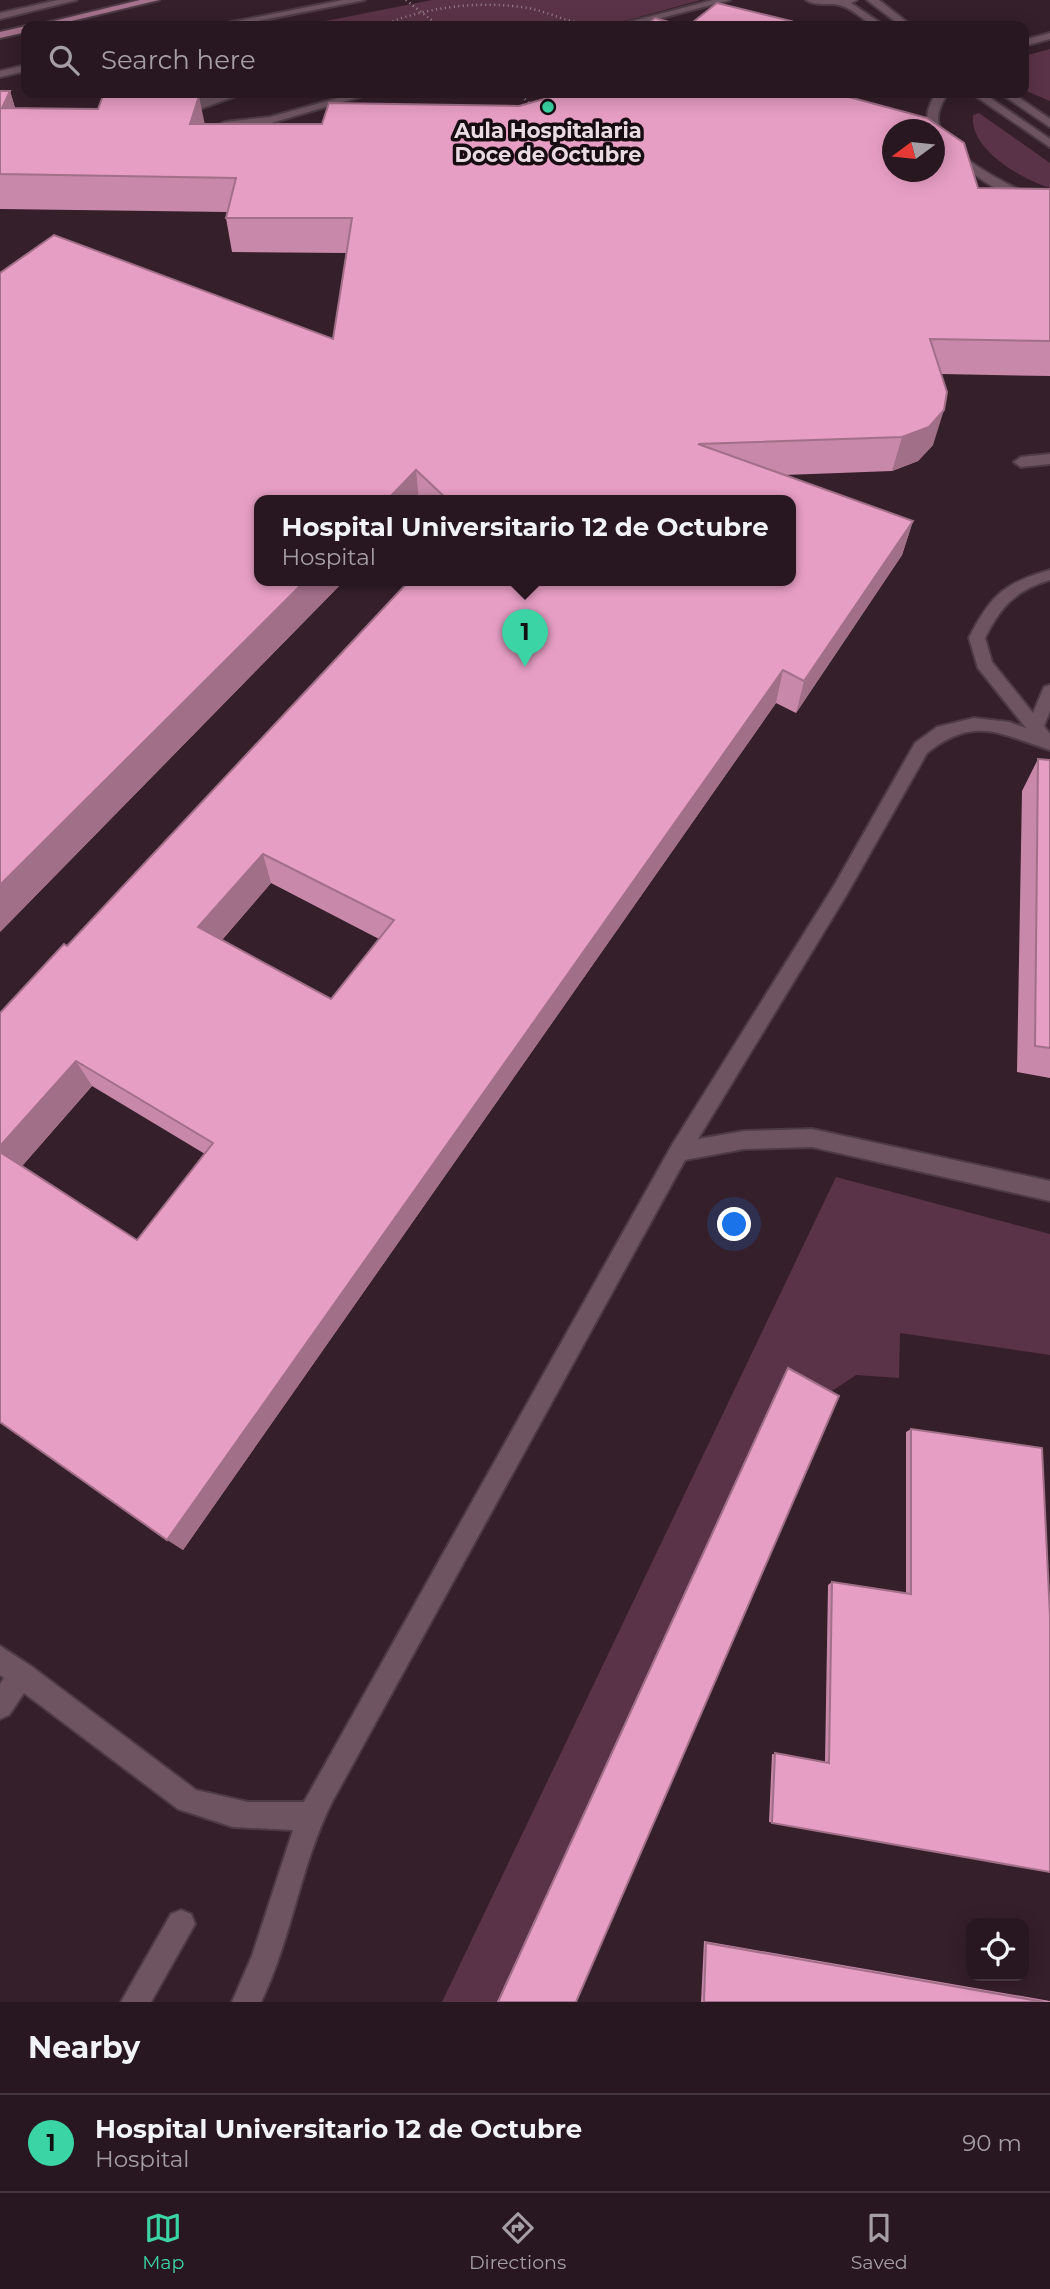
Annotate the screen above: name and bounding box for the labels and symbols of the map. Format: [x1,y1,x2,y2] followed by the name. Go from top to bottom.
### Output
[540,99,556,115] marker: Aula Hospitalaria Doce de Octubre
[453,118,642,167] place label: Aula Hospitalaria Doce de Octubre
[882,119,945,182] north arrow
[502,609,548,667] pin: 1
[717,1207,751,1241] your location

